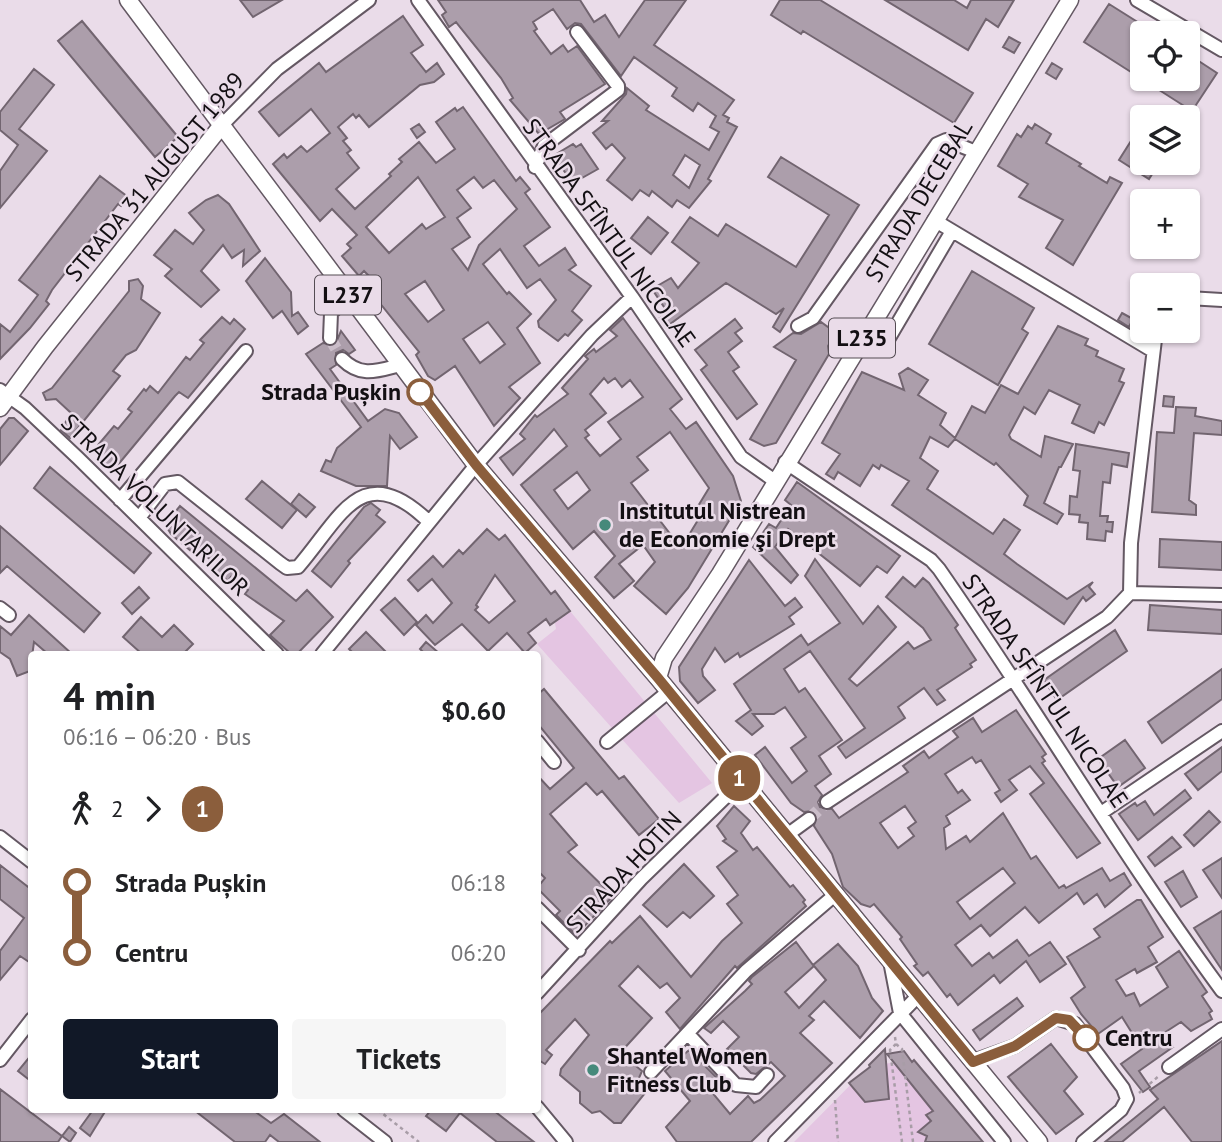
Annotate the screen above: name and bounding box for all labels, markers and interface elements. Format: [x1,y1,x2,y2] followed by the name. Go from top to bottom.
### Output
[1130,21,1200,343] map controls
[1130,21,1200,91] button: locate
[58,66,251,288] street label: STRADA 31 AUGUST 1989
[1130,105,1200,175] button: layers
[516,112,703,353] street label: STRADA SFÎNTUL NICOLAE
[858,114,979,288] street label: STRADA DECEBAL
[1130,189,1200,259] button: +
[1130,273,1200,343] button: −
[315,276,381,314] road number: L237
[829,318,895,358] road number: L235
[261,376,401,407] place label: Strada Pușkin
[407,379,433,405] marker: Strada Pușkin
[55,407,256,603] street label: STRADA VOLUNTARILOR
[619,495,836,554] place label: Institutul Nistrean de Economie şi Drept
[597,517,613,533] marker: Institutul Nistrean de Economie şi Drept
[956,568,1135,814] street label: STRADA SFÎNTUL NICOLAE
[63,671,156,720] text: 4 min
[441,694,506,727] text: $0.60
[63,722,251,751] text: 06:16 – 06:20 · Bus
[716,755,762,801] line badge: 1
[732,762,746,793] text: 1
[63,790,101,828] icon: walk
[134,790,172,828] icon: forward
[196,793,209,824] text: 1
[111,794,124,823] text: 2
[559,804,688,939] street label: STRADA HOTIN
[115,866,266,899] text: Strada Pușkin
[451,868,506,897] text: 06:18
[115,936,188,969] text: Centru
[451,938,506,967] text: 06:20
[63,1019,278,1099] button: Start
[292,1019,506,1099] button: Tickets
[1105,1022,1173,1053] place label: Centru
[1073,1025,1099,1051] marker: Centru
[607,1040,768,1099] place label: Shantel Women Fitness Club
[585,1062,601,1078] marker: Shantel Women Fitness Club

